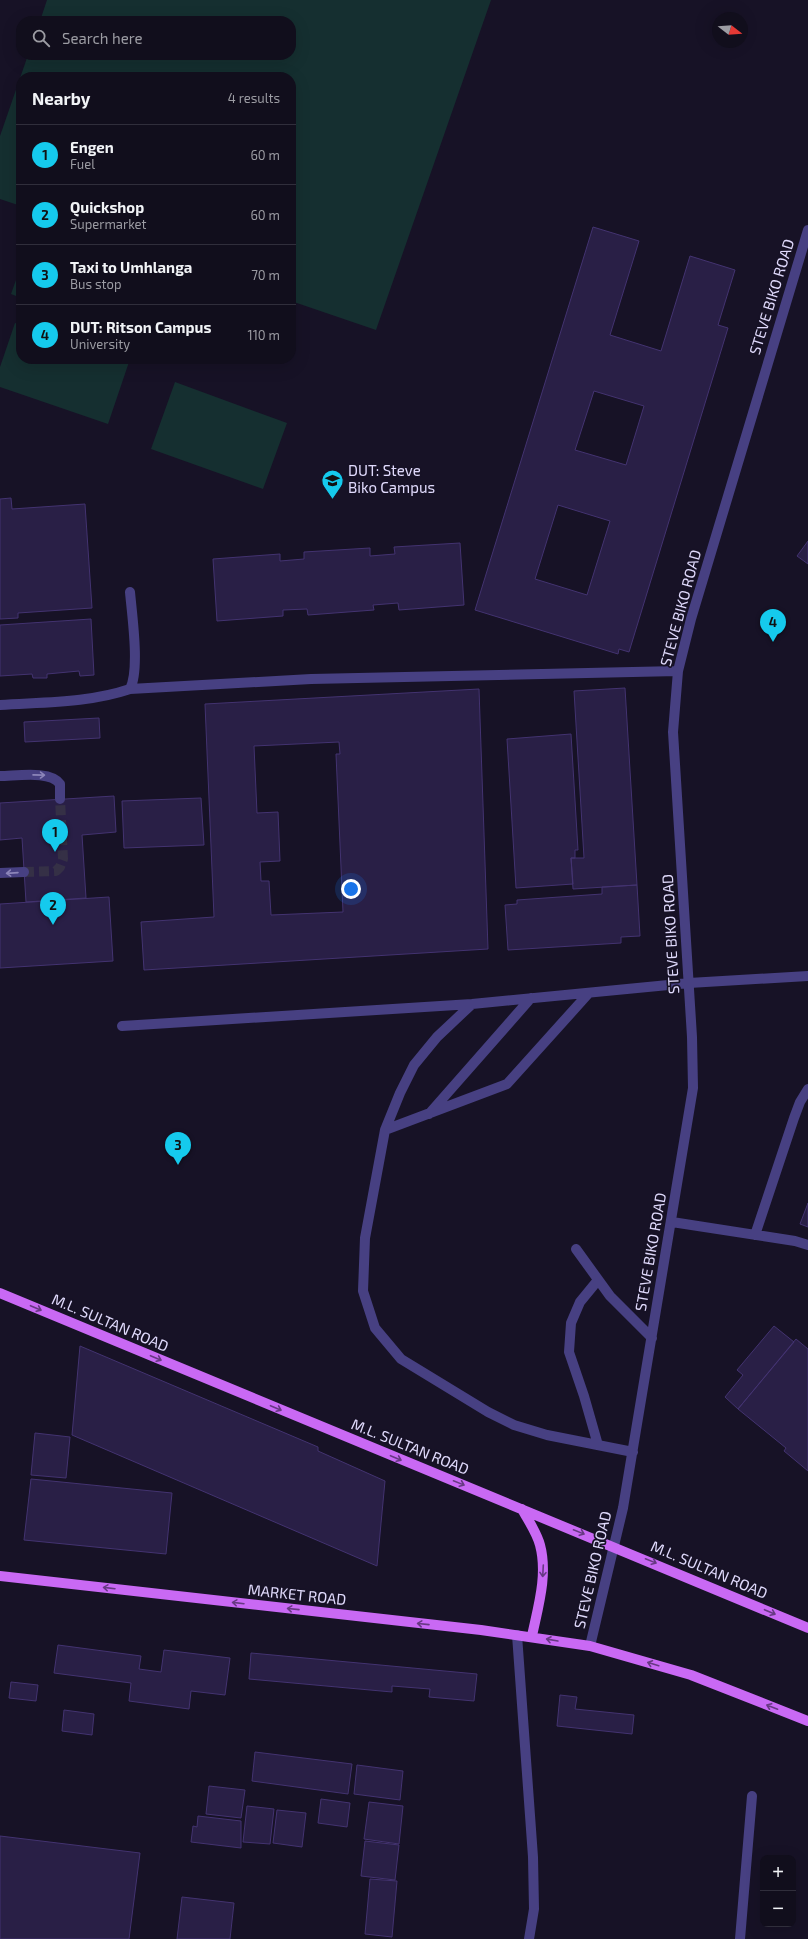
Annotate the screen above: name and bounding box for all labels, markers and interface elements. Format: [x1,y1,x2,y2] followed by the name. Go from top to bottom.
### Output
[712,12,748,48] north arrow
[16,16,296,60] search box
[30,27,52,49] icon: search
[62,29,143,47] text: Search here
[32,88,90,108] text: Nearby
[228,90,280,106] text: 4 results
[70,138,114,156] text: Engen
[42,147,48,163] text: 1
[250,147,280,163] text: 60 m
[70,156,95,172] text: Fuel
[70,198,144,216] text: Quickshop
[41,207,49,223] text: 2
[250,207,280,223] text: 60 m
[70,216,147,232] text: Supermarket
[745,237,797,357] street label: STEVE BIKO ROAD
[70,258,192,276] text: Taxi to Umhlanga
[41,267,49,283] text: 3
[251,267,280,283] text: 70 m
[70,276,121,292] text: Bus stop
[70,318,211,336] text: DUT: Ritson Campus
[41,327,49,343] text: 4
[248,327,280,343] text: 110 m
[70,336,130,352] text: University
[348,461,435,496] place label: DUT: Steve Biko Campus
[320,467,346,500] school or university icon: DUT: Steve Biko Campus
[656,547,704,668] street label: STEVE BIKO ROAD
[760,609,786,642] pin: 4
[32,772,45,779] one-way arrow
[42,819,68,852] pin: 1
[6,869,19,876] one-way arrow
[658,874,682,994] street label: STEVE BIKO ROAD
[341,879,361,899] your location
[40,892,66,925] pin: 2
[165,1132,191,1165] pin: 3
[631,1191,669,1313] street label: STEVE BIKO ROAD
[49,1289,172,1355] street label: M.L. SULTAN ROAD
[30,1305,42,1313] one-way arrow
[150,1355,162,1362] one-way arrow
[270,1405,282,1412] one-way arrow
[349,1414,472,1478] street label: M.L. SULTAN ROAD
[390,1454,402,1462] one-way arrow
[452,1480,464,1488] one-way arrow
[570,1509,614,1630] street label: STEVE BIKO ROAD
[572,1529,584,1537] one-way arrow
[648,1536,771,1602] street label: M.L. SULTAN ROAD
[644,1558,656,1566] one-way arrow
[539,1564,547,1577] one-way arrow
[247,1580,347,1608] street label: MARKET ROAD
[103,1585,116,1592] one-way arrow
[232,1599,245,1607] one-way arrow
[287,1606,300,1613] one-way arrow
[764,1609,776,1616] one-way arrow
[417,1620,430,1627] one-way arrow
[545,1636,558,1644] one-way arrow
[647,1660,660,1667] one-way arrow
[766,1702,778,1710] one-way arrow
[760,1855,796,1927] map controls
[760,1855,796,1891] button: +
[760,1891,796,1927] button: −

